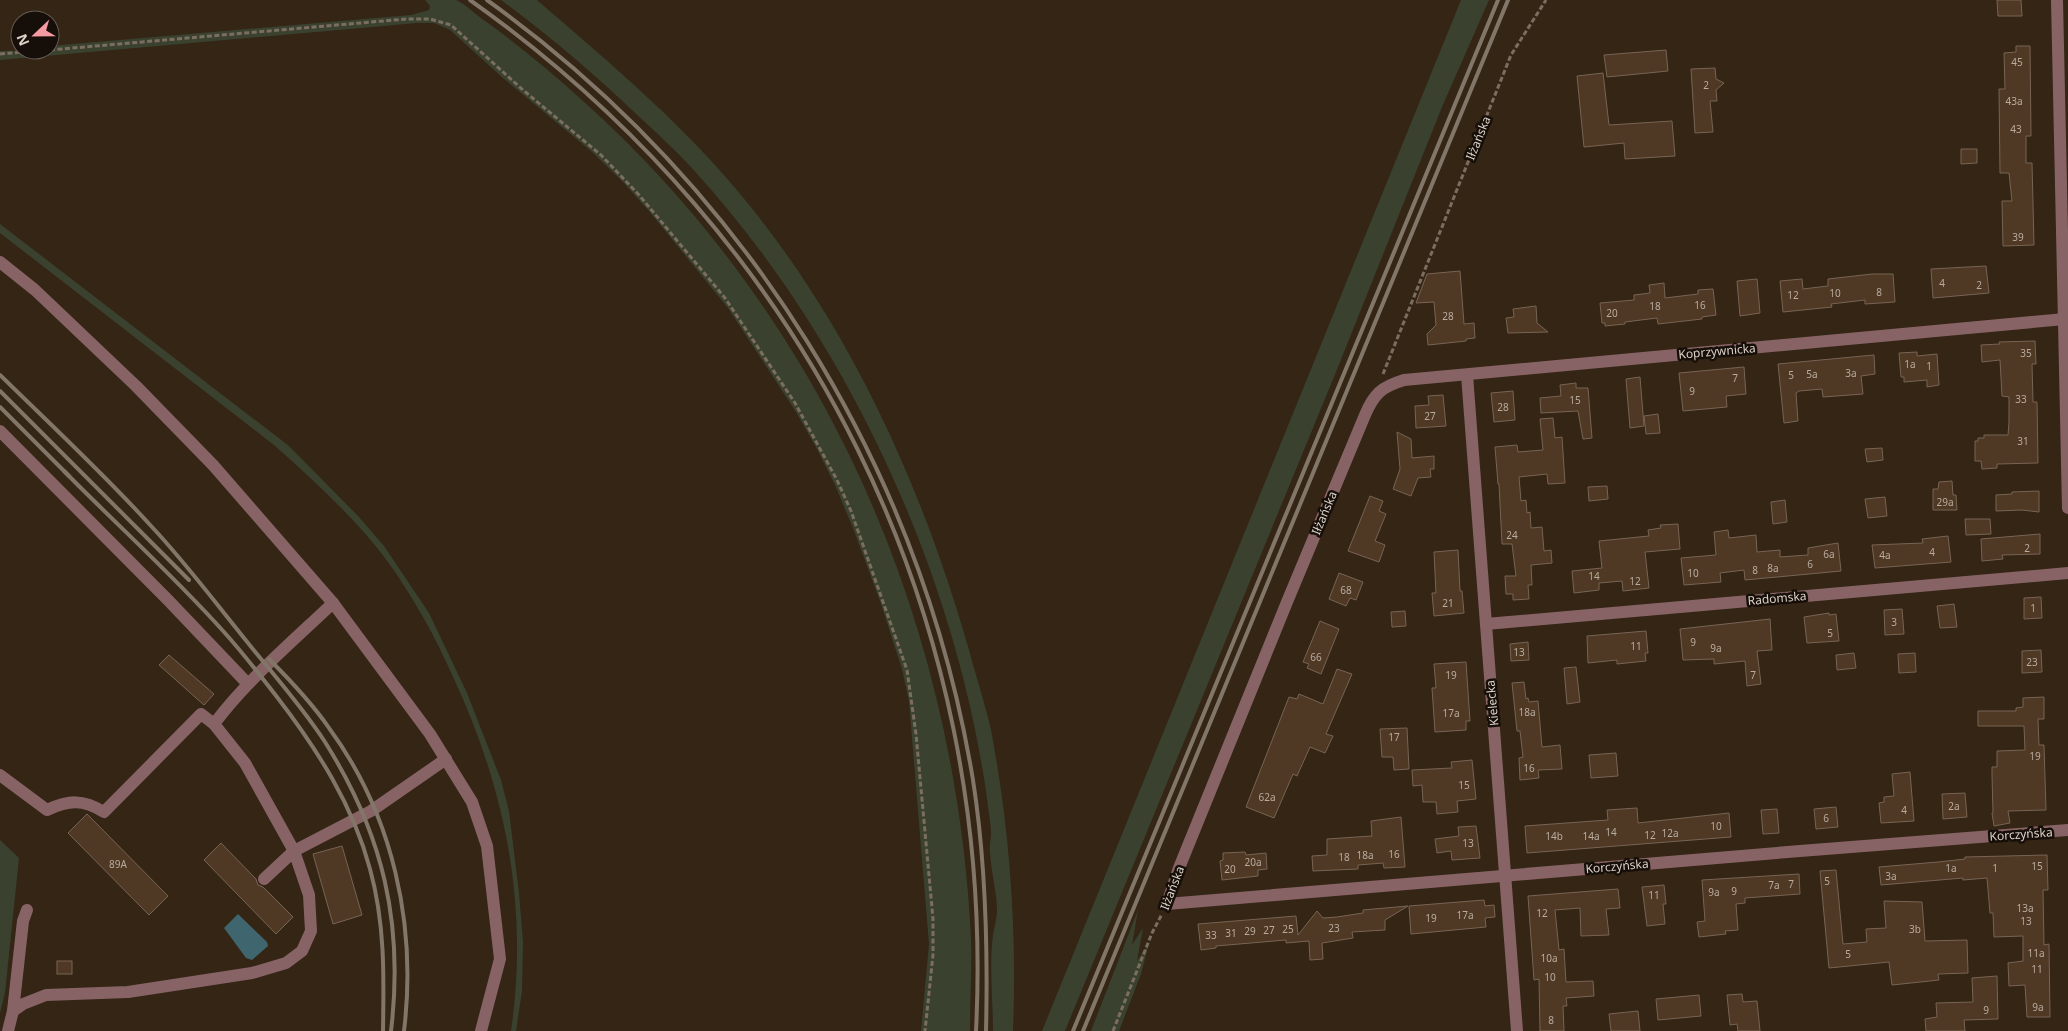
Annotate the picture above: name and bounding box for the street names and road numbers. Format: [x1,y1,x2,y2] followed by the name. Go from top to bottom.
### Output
[1462,114,1494,162] street label: Iłżańska
[1678,339,1756,363] street label: Koprzywnicka
[1307,489,1341,537] street label: Iłżańska
[1747,587,1807,609] street label: Radomska
[1482,679,1502,727] street label: Kielecka
[1989,823,2053,845] street label: Korczyńska
[1585,855,1649,877] street label: Korczyńska
[1156,864,1188,912] street label: Iłżańska

